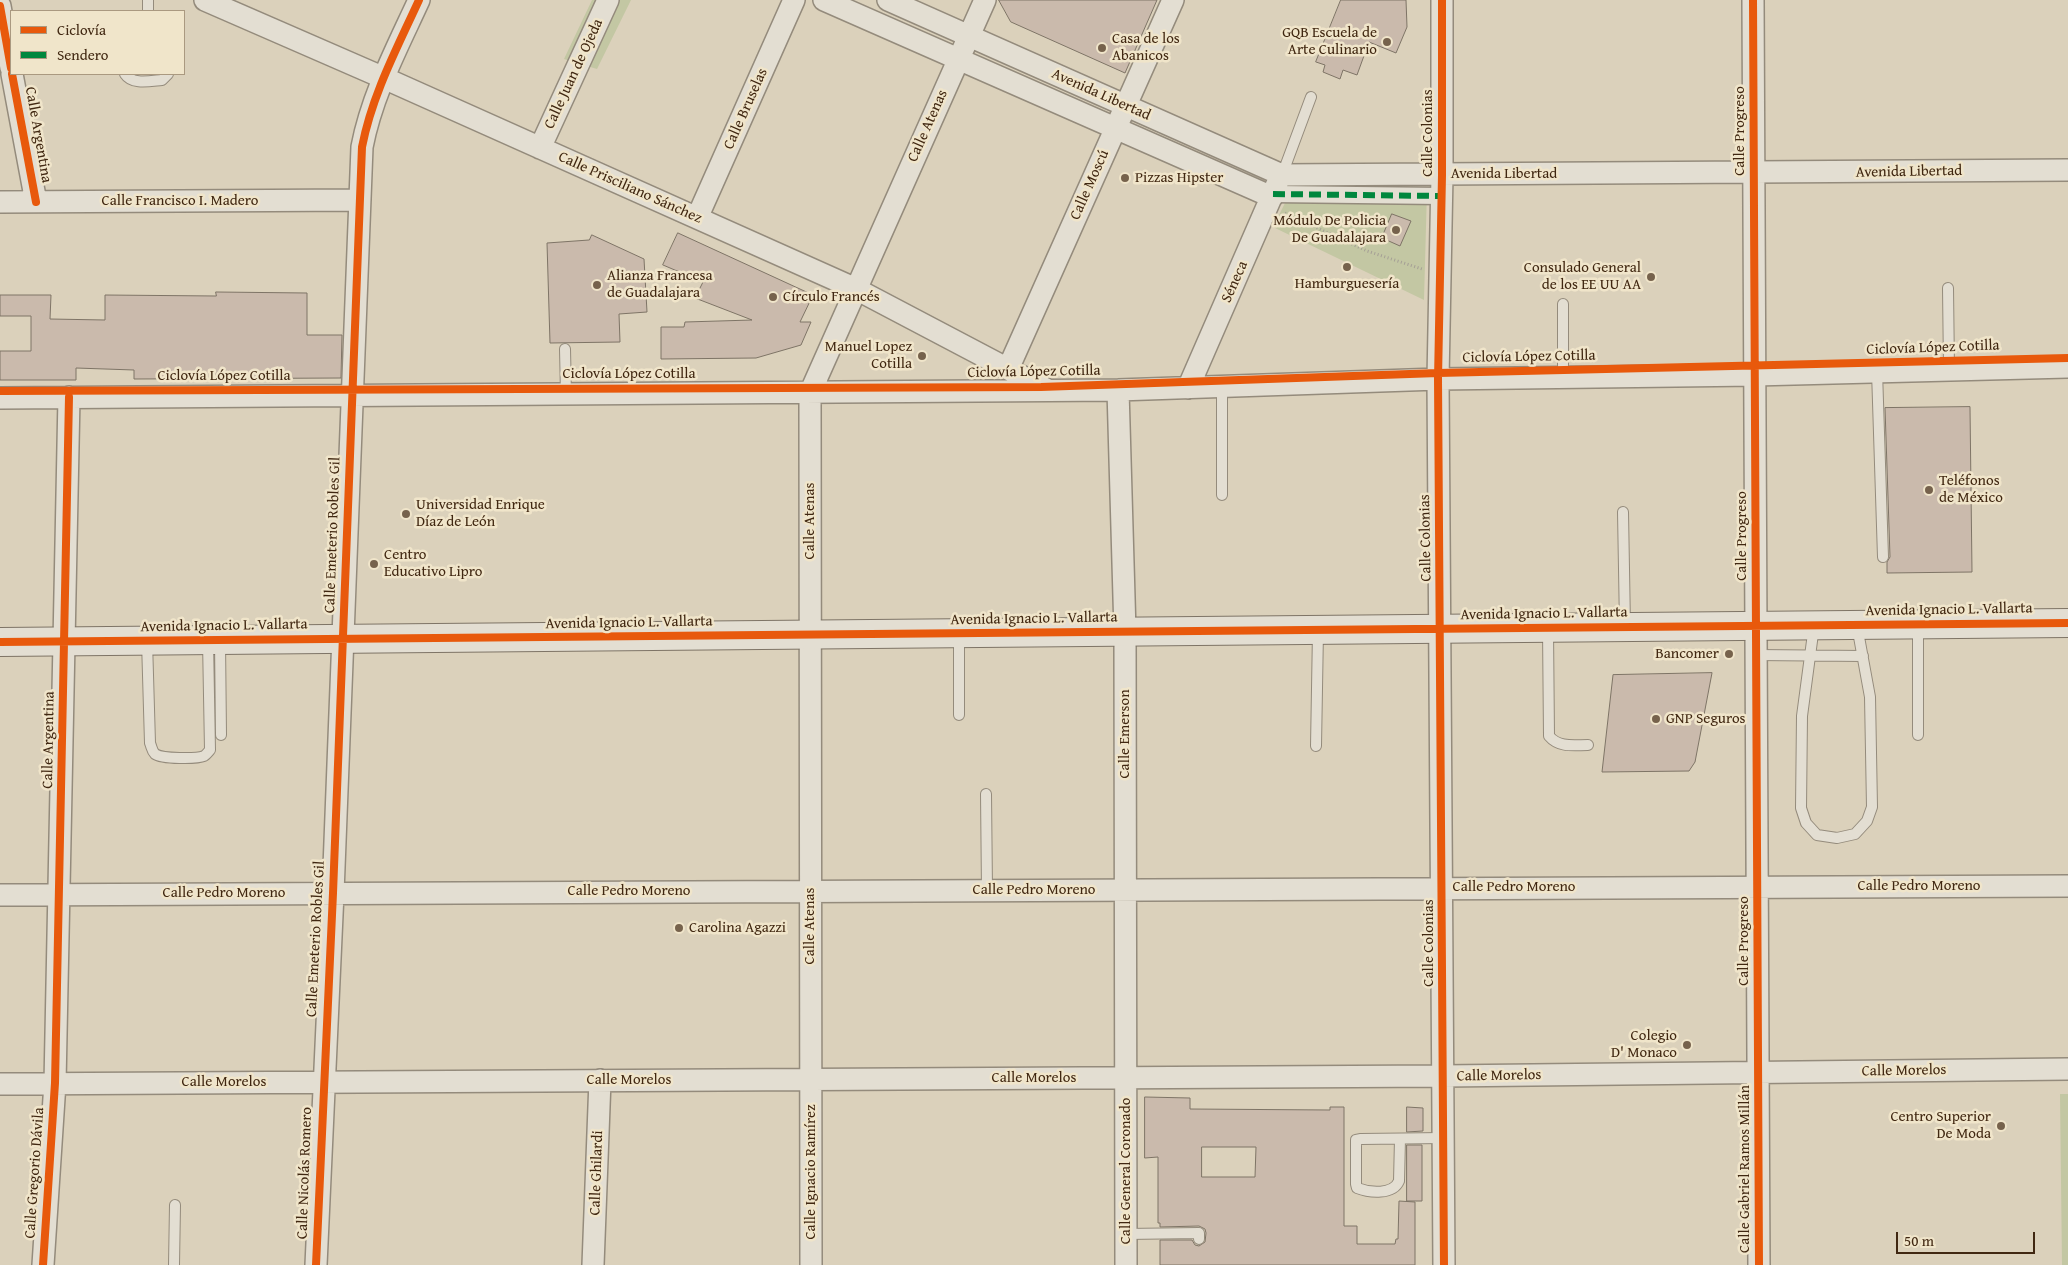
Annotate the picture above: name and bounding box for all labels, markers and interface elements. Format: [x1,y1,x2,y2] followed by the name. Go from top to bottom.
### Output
[10,10,185,75] legend
[541,16,607,132] street label: Calle Juan de Ojeda
[57,19,106,40] text: Ciclovía
[1282,24,1377,59] place label: GQB Escuela de Arte Culinario
[1112,30,1180,65] place label: Casa de los Abanicos
[1381,36,1393,48] marker: GQB Escuela de Arte Culinario
[1096,42,1108,54] marker: Casa de los Abanicos
[57,44,108,65] text: Sendero
[1049,65,1153,125] street label: Avenida Libertad
[720,66,772,152] street label: Calle Bruselas
[21,86,55,184] street label: Calle Argentina
[1731,86,1749,176] street label: Calle Progreso
[904,87,952,165] street label: Calle Atenas
[1419,89,1437,177] street label: Calle Colonias
[1067,147,1113,223] street label: Calle Moscú
[555,148,705,228] street label: Calle Prisciliano Sánchez
[1856,162,1962,182] street label: Avenida Libertad
[1451,165,1557,183] street label: Avenida Libertad
[1135,169,1223,187] place label: Pizzas Hipster
[1119,172,1131,184] marker: Pizzas Hipster
[102,192,258,210] street label: Calle Francisco I. Madero
[1273,212,1386,247] place label: Módulo De Policia De Guadalajara
[1390,224,1402,236] marker: Módulo De Policia De Guadalajara
[1218,258,1252,306] street label: Séneca
[1524,259,1641,294] place label: Consulado General de los EE UU AA
[1341,261,1353,273] marker: Hamburguesería
[607,267,713,302] place label: Alianza Francesa de Guadalajara
[1645,271,1657,283] marker: Consulado General de los EE UU AA
[1295,275,1399,293] place label: Hamburguesería
[591,279,603,291] marker: Alianza Francesa de Guadalajara
[783,288,880,306] place label: Círculo Francés
[767,291,779,303] marker: Círculo Francés
[1866,337,2000,359] street label: Ciclovía López Cotilla
[825,338,912,373] place label: Manuel Lopez Cotilla
[1462,347,1596,367] street label: Ciclovía López Cotilla
[916,350,928,362] marker: Manuel Lopez Cotilla
[967,362,1101,382] street label: Ciclovía López Cotilla
[562,365,696,383] street label: Ciclovía López Cotilla
[157,367,291,385] street label: Ciclovía López Cotilla
[321,457,345,613] street label: Calle Emeterio Robles Gil
[1939,472,2003,507] place label: Teléfonos de México
[801,483,819,559] street label: Calle Atenas
[1923,484,1935,496] marker: Teléfonos de México
[1733,491,1751,581] street label: Calle Progreso
[1416,494,1436,582] street label: Calle Colonias
[416,496,545,531] place label: Universidad Enrique Díaz de León
[400,508,412,520] marker: Universidad Enrique Díaz de León
[384,546,482,581] place label: Centro Educativo Lipro
[368,558,380,570] marker: Centro Educativo Lipro
[1865,600,2033,620] street label: Avenida Ignacio L. Vallarta
[1460,604,1628,624] street label: Avenida Ignacio L. Vallarta
[950,609,1118,629] street label: Avenida Ignacio L. Vallarta
[545,613,713,633] street label: Avenida Ignacio L. Vallarta
[140,616,308,636] street label: Avenida Ignacio L. Vallarta
[1655,645,1719,663] place label: Bancomer
[1723,648,1735,660] marker: Bancomer
[1116,689,1134,779] street label: Calle Emerson
[39,691,59,789] street label: Calle Argentina
[1666,710,1746,728] place label: GNP Seguros
[1650,713,1662,725] marker: GNP Seguros
[303,860,329,1018] street label: Calle Emeterio Robles Gil
[1857,877,1981,895] street label: Calle Pedro Moreno
[1452,878,1576,896] street label: Calle Pedro Moreno
[972,881,1096,899] street label: Calle Pedro Moreno
[567,882,691,900] street label: Calle Pedro Moreno
[162,884,286,902] street label: Calle Pedro Moreno
[801,888,819,964] street label: Calle Atenas
[1735,896,1753,986] street label: Calle Progreso
[1420,899,1438,987] street label: Calle Colonias
[689,919,786,937] place label: Carolina Agazzi
[673,922,685,934] marker: Carolina Agazzi
[1611,1027,1677,1062] place label: Colegio D' Monaco
[1681,1039,1693,1051] marker: Colegio D' Monaco
[1861,1061,1947,1081] street label: Calle Morelos
[1456,1066,1542,1086] street label: Calle Morelos
[992,1069,1076,1087] street label: Calle Morelos
[587,1071,671,1089] street label: Calle Morelos
[182,1073,266,1091] street label: Calle Morelos
[1736,1085,1754,1253] street label: Calle Gabriel Ramos Millán
[1117,1098,1135,1244] street label: Calle General Coronado
[802,1104,820,1240] street label: Calle Ignacio Ramírez
[21,1107,49,1239] street label: Calle Gregorio Dávila
[294,1107,316,1239] street label: Calle Nicolás Romero
[1890,1108,1991,1143] place label: Centro Superior De Moda
[1995,1120,2007,1132] marker: Centro Superior De Moda
[587,1130,607,1216] street label: Calle Ghilardi
[1898,1222,2037,1254] scale bar
[1904,1230,1934,1251] text: 50 m

